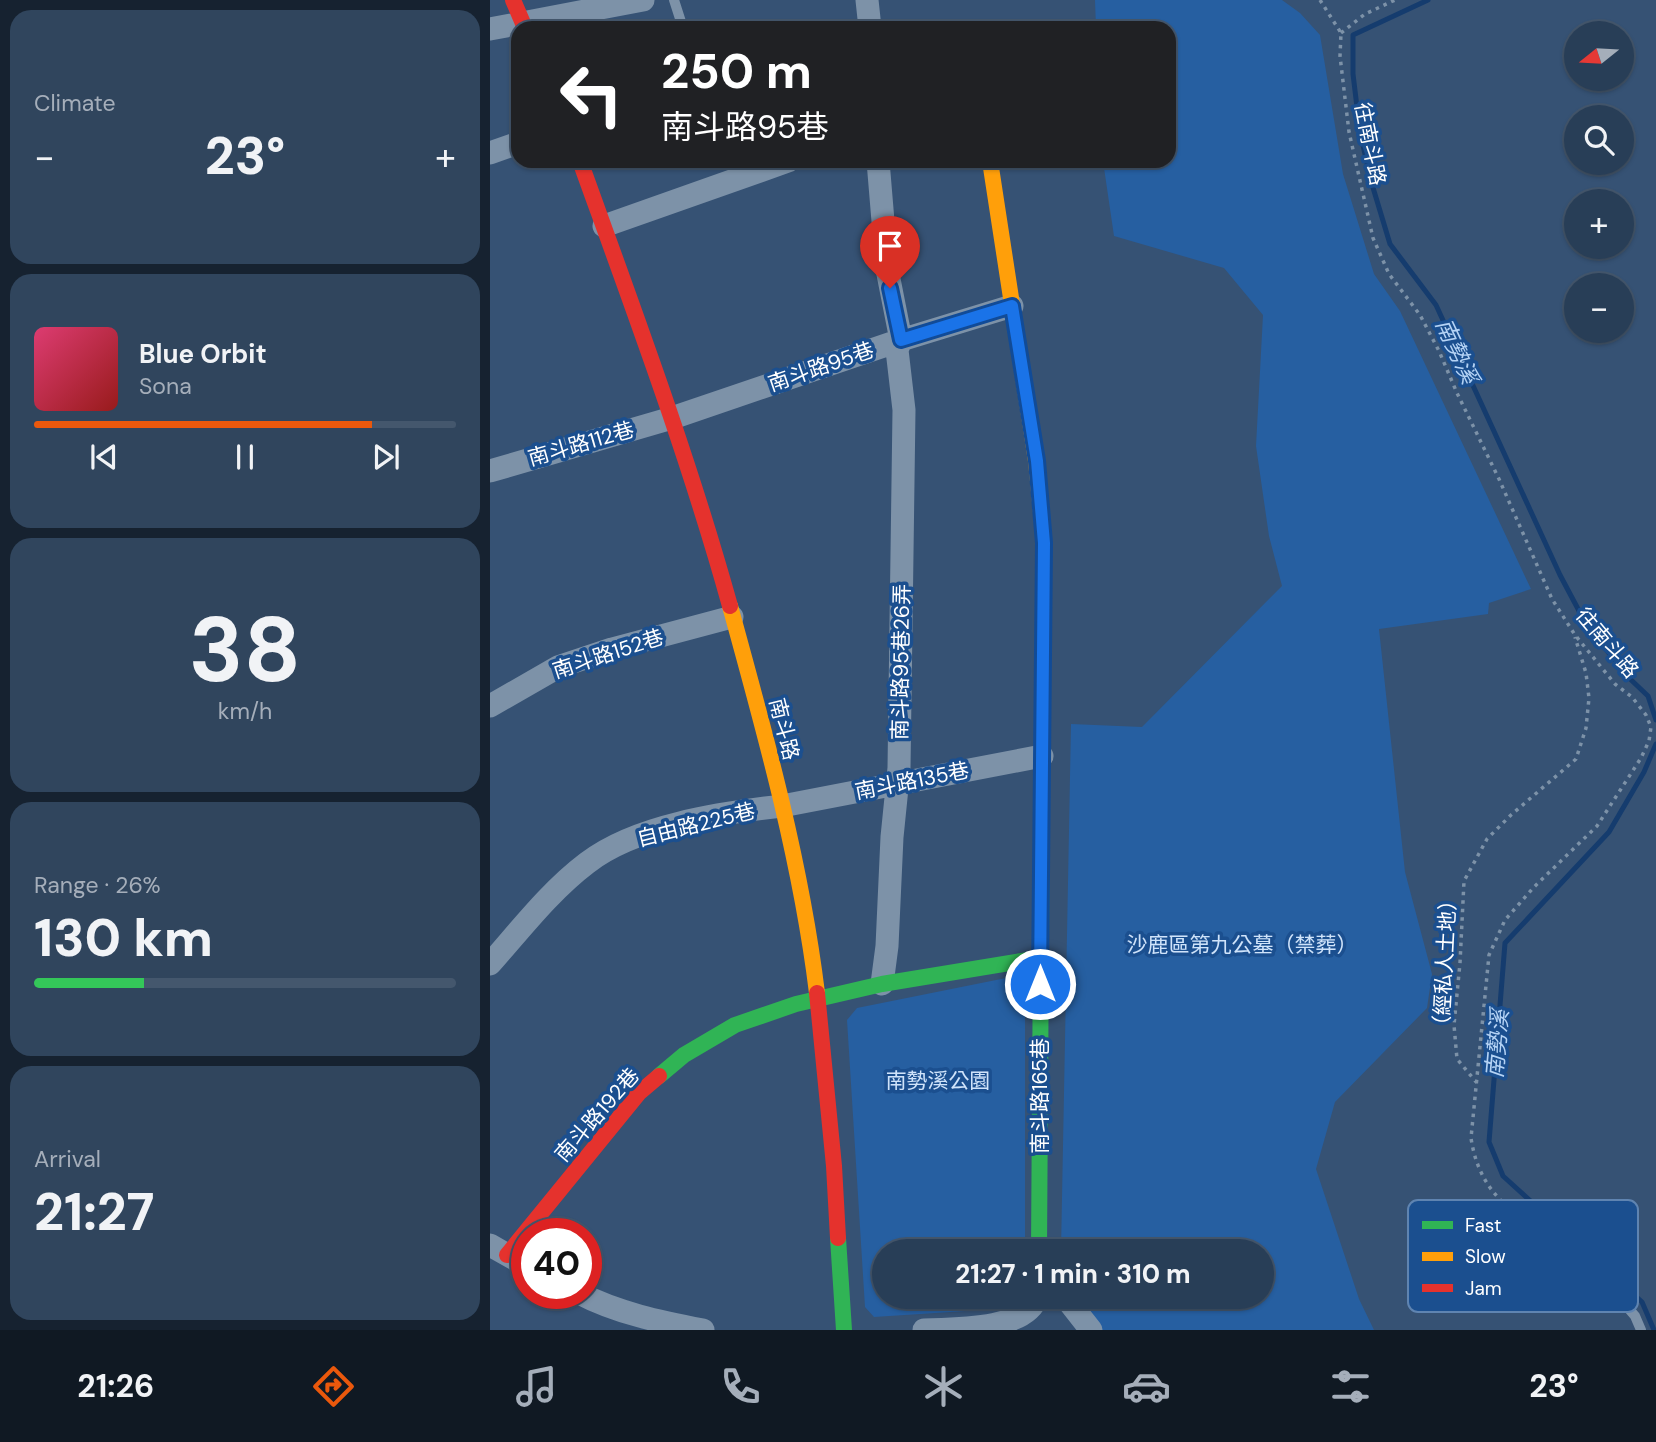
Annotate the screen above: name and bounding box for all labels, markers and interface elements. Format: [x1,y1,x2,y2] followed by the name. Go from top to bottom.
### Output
[1564,21,1634,91] north arrow
[1564,21,1634,343] map controls
[661,39,812,103] text: 250 m
[546,49,637,140] icon: left
[34,88,116,118] text: Climate
[1348,100,1392,188] street label: 往南斗路
[1564,105,1634,175] button: search
[661,106,829,148] text: 南斗路95巷
[205,122,285,190] text: 23°
[34,132,55,182] text: −
[435,132,456,182] text: +
[1564,189,1634,259] button: +
[860,216,920,288] pin
[871,227,909,265] icon: arrive
[1564,273,1634,343] button: −
[1429,313,1486,391] water label: 南勢溪
[764,336,878,398] street label: 南斗路95巷
[139,337,267,371] text: Blue Orbit
[139,371,192,401] text: Sona
[525,415,637,473] street label: 南斗路112巷
[85,438,123,476] icon: previous
[226,438,264,476] icon: pause
[367,438,405,476] icon: next
[886,584,916,740] street label: 南斗路95巷26弄
[189,591,301,709] text: 38
[1569,602,1645,684] street label: 往南斗路
[549,623,667,685] street label: 南斗路152巷
[763,695,805,763] street label: 南斗路
[218,696,272,726] text: km/h
[853,756,971,806] street label: 南斗路135巷
[634,797,758,853] street label: 自由路225巷
[34,870,161,900] text: Range · 26%
[1427,889,1463,1037] street label: （經私人土地）
[34,904,213,972] text: 130 km
[1127,931,1358,959] park label: 沙鹿區第九公墓（禁葬）
[1003,947,1077,1021] position arrow
[1479,1005,1515,1080] water label: 南勢溪
[1026,1038,1054,1154] street label: 南斗路165巷
[549,1062,645,1168] street label: 南斗路192巷
[886,1067,991,1095] park label: 南勢溪公園
[34,1144,101,1174] text: Arrival
[34,1178,154,1246] text: 21:27
[1408,1200,1638,1312] legend
[1465,1213,1501,1238] text: Fast
[511,1218,602,1309] speed limit sign: 40
[1465,1244,1506,1269] text: Slow
[955,1257,1191,1291] text: 21:27 · 1 min · 310 m
[1465,1276,1502,1301] text: Jam
[309,1362,358,1411] icon: directions
[512,1362,561,1411] icon: music
[716,1362,765,1411] icon: phone
[919,1362,968,1411] icon: climate
[1122,1362,1171,1411] icon: car
[1326,1362,1375,1411] icon: filters
[77,1365,154,1407] text: 21:26
[1529,1365,1579,1407] text: 23°

